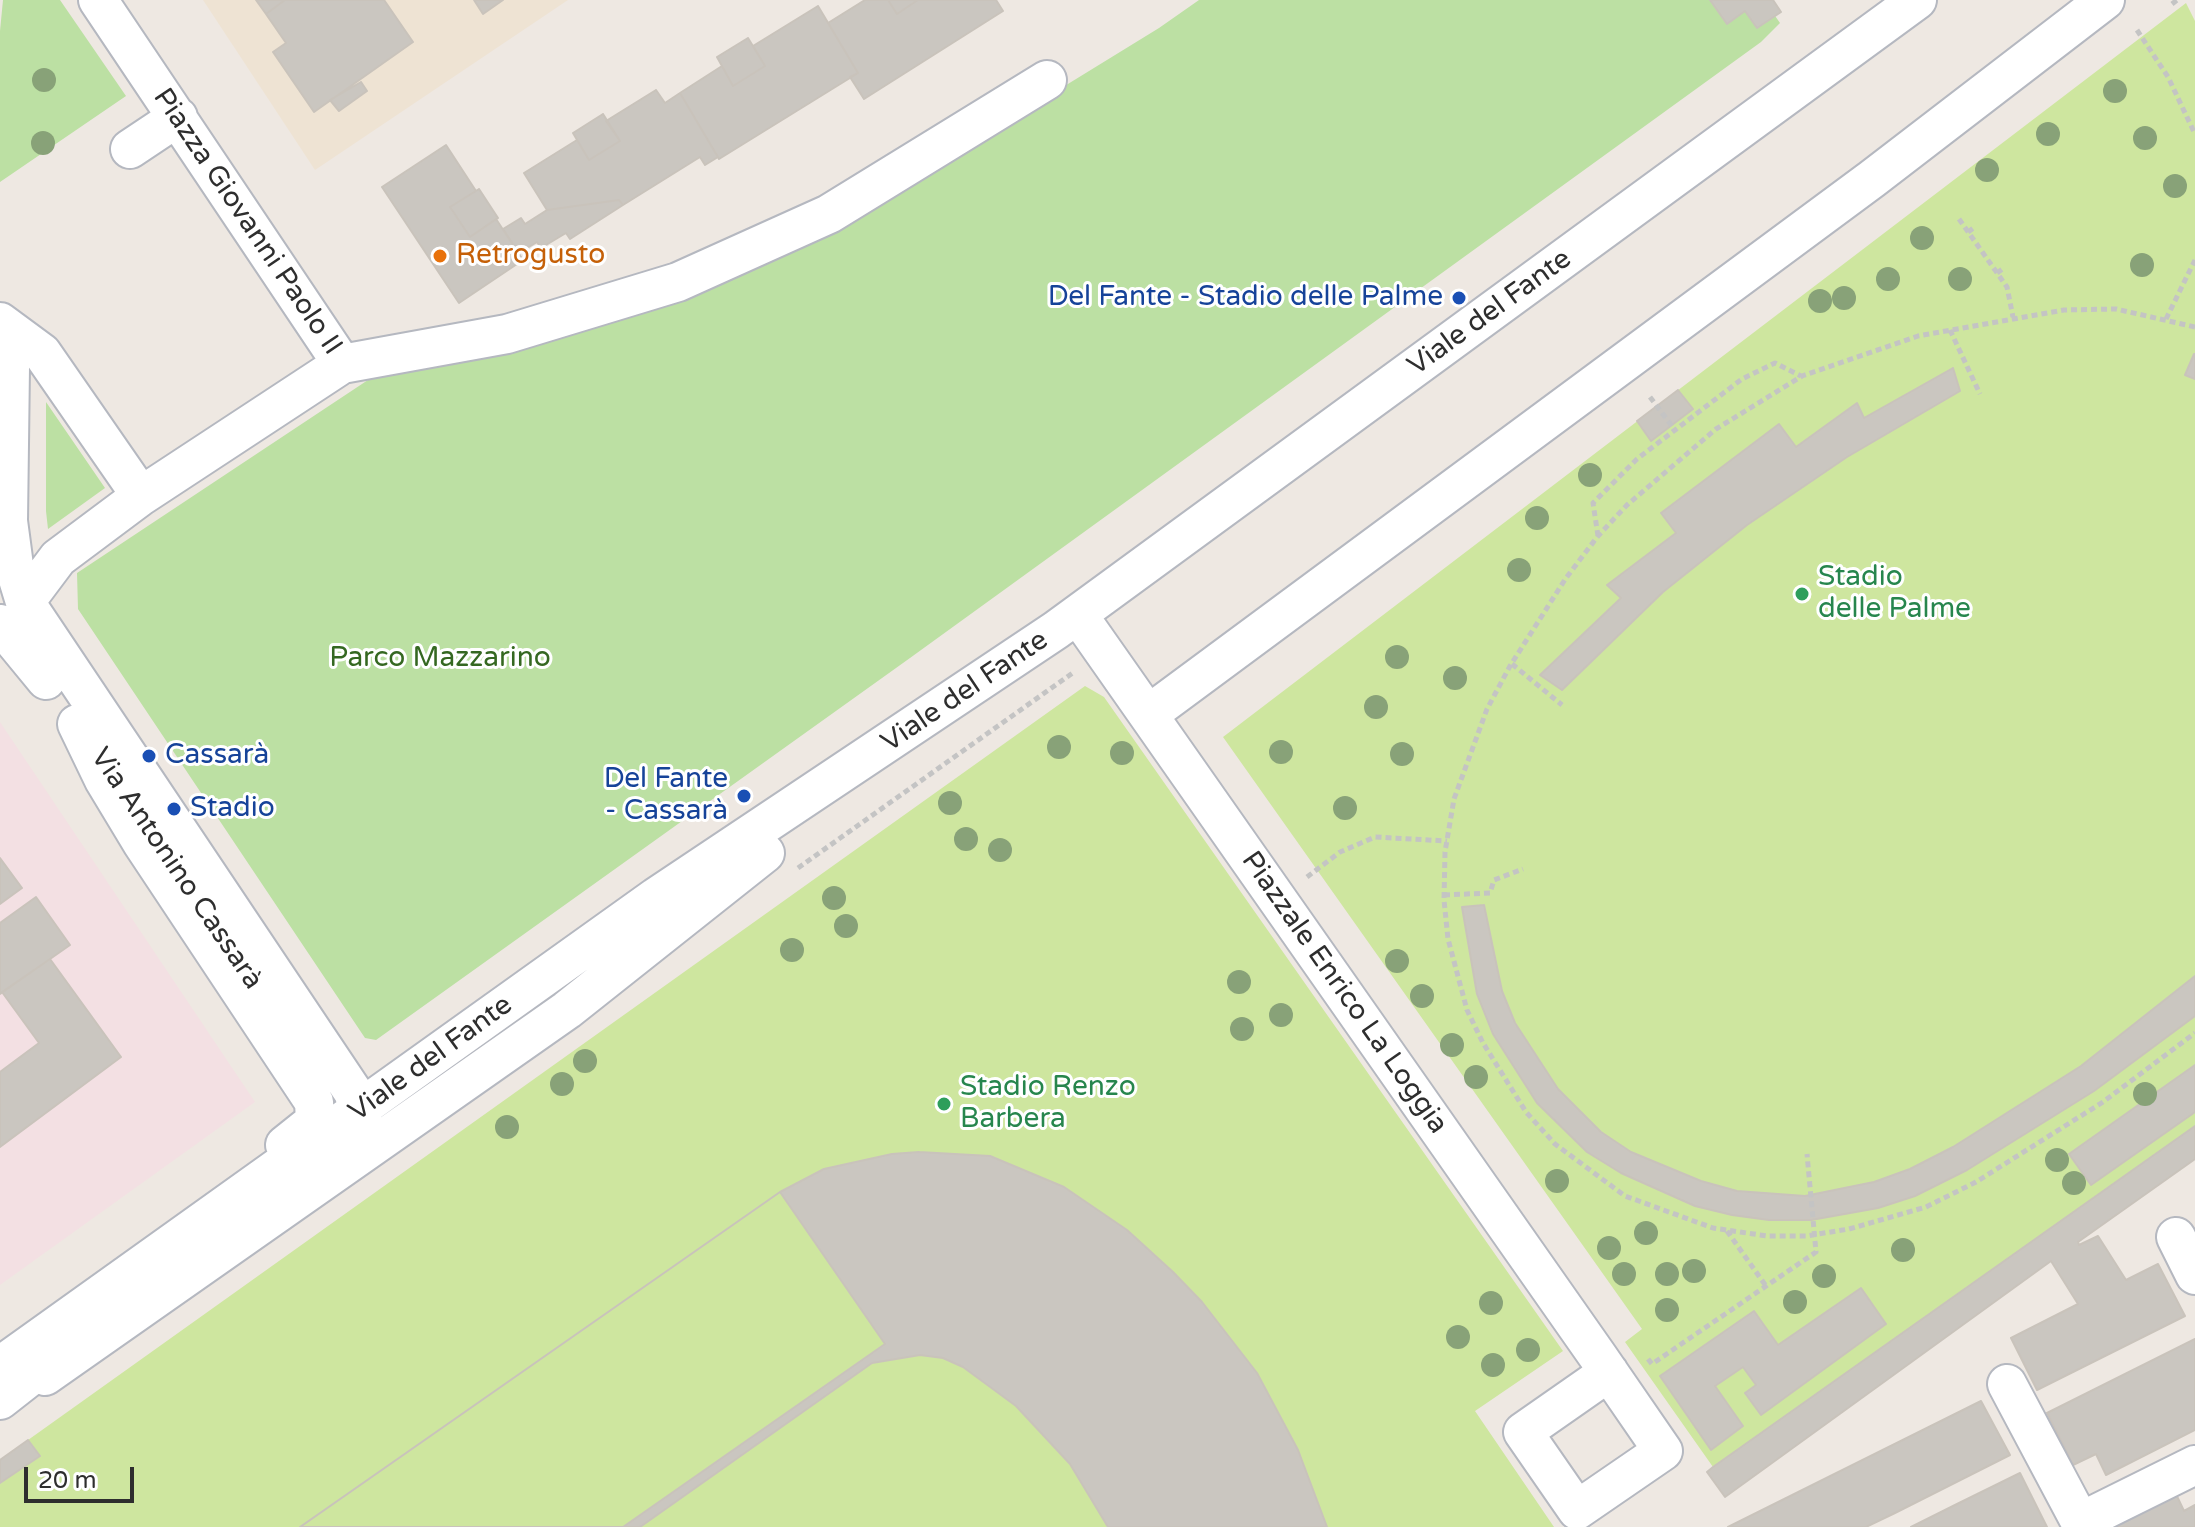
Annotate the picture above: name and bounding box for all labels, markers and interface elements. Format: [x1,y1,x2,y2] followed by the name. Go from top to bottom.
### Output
[145,82,349,362] street label: Piazza Giovanni Paolo II
[456,239,605,273] place label: Retrogusto
[1402,243,1578,383] street label: Viale del Fante
[431,247,449,265] marker: Retrogusto
[1048,281,1443,315] place label: Del Fante - Stadio delle Palme
[1450,289,1468,307] marker: Del Fante - Stadio delle Palme
[1818,561,1971,627] place label: Stadio delle Palme
[1793,585,1811,603] marker: Stadio delle Palme
[875,624,1055,760] street label: Viale del Fante
[329,642,551,676] park label: Parco Mazzarino
[165,739,269,773] place label: Cassarà
[83,742,269,996] street label: Via Antonino Cassarà
[140,747,158,765] marker: Cassarà
[604,763,728,829] place label: Del Fante - Cassarà
[735,787,753,805] marker: Del Fante - Cassarà
[190,792,275,826] place label: Stadio
[165,800,183,818] marker: Stadio
[1234,845,1454,1141] street label: Piazzale Enrico La Loggia
[343,989,519,1129] street label: Viale del Fante
[960,1071,1136,1137] place label: Stadio Renzo Barbera
[935,1095,953,1113] marker: Stadio Renzo Barbera
[28,1451,138,1501] scale bar
[38,1466,96,1495] text: 20 m

